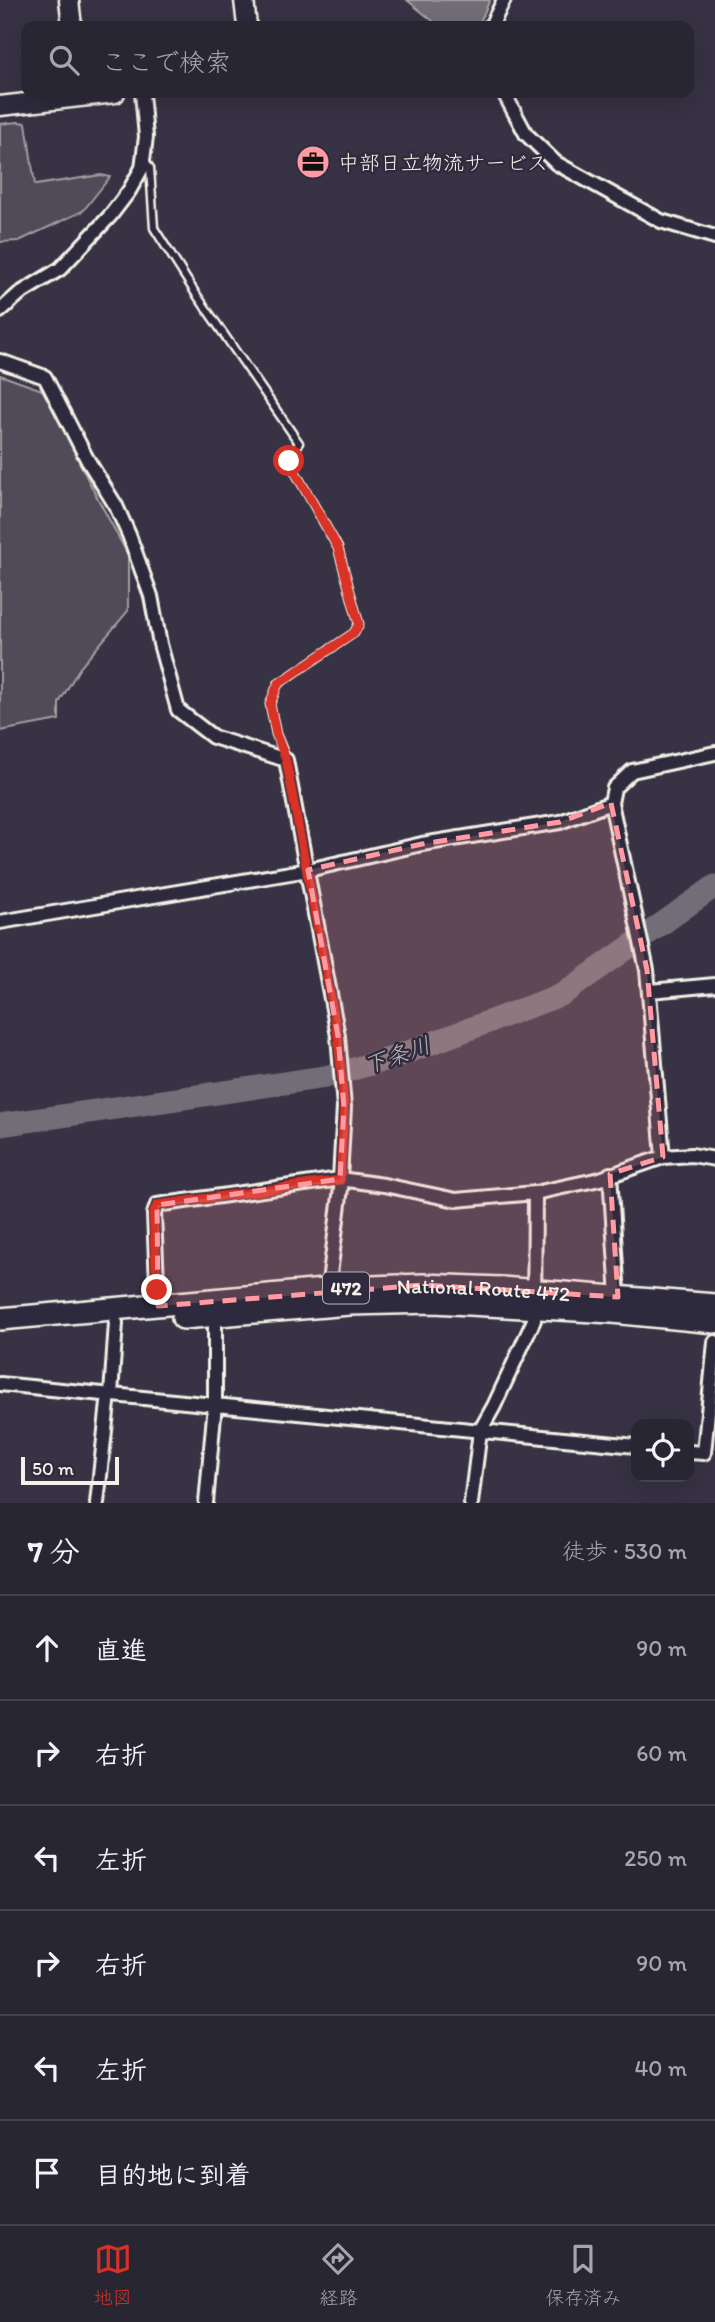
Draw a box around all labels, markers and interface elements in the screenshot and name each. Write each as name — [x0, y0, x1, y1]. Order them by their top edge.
search box — [21, 21, 694, 98]
icon: search — [45, 41, 83, 79]
text: ここで検索 — [101, 46, 231, 78]
office icon: 中部日立物流サービス — [294, 143, 332, 181]
place label: 中部日立物流サービス — [338, 150, 548, 175]
route start — [273, 445, 304, 476]
water label: 下条川 — [360, 1031, 434, 1079]
road number: 472 — [323, 1272, 369, 1304]
street label: National Route 472 — [396, 1272, 571, 1306]
route end — [141, 1274, 172, 1305]
map controls — [631, 1419, 694, 1482]
button: locate — [631, 1419, 694, 1482]
scale bar — [21, 1454, 119, 1486]
text: 50 m — [32, 1457, 74, 1480]
text: 7 分 — [28, 1533, 80, 1570]
text: 徒歩 · 530 m — [562, 1537, 687, 1565]
icon: ahead — [28, 1629, 66, 1667]
text: 直進 — [95, 1634, 147, 1666]
text: 90 m — [636, 1634, 687, 1662]
icon: right — [28, 1734, 66, 1772]
text: 右折 — [95, 1739, 147, 1771]
text: 60 m — [636, 1739, 687, 1767]
icon: left — [28, 1839, 66, 1877]
text: 左折 — [95, 1844, 147, 1876]
text: 250 m — [624, 1844, 687, 1872]
icon: right — [28, 1944, 66, 1982]
text: 右折 — [95, 1949, 147, 1981]
text: 90 m — [636, 1949, 687, 1977]
icon: left — [28, 2049, 66, 2087]
text: 左折 — [95, 2054, 147, 2086]
text: 40 m — [634, 2054, 687, 2082]
icon: arrive — [28, 2154, 66, 2192]
text: 目的地に到着 — [95, 2159, 251, 2191]
tab: 地図 — [94, 2240, 132, 2309]
tab: 経路 — [319, 2240, 357, 2309]
tab: 保存済み — [545, 2240, 621, 2309]

